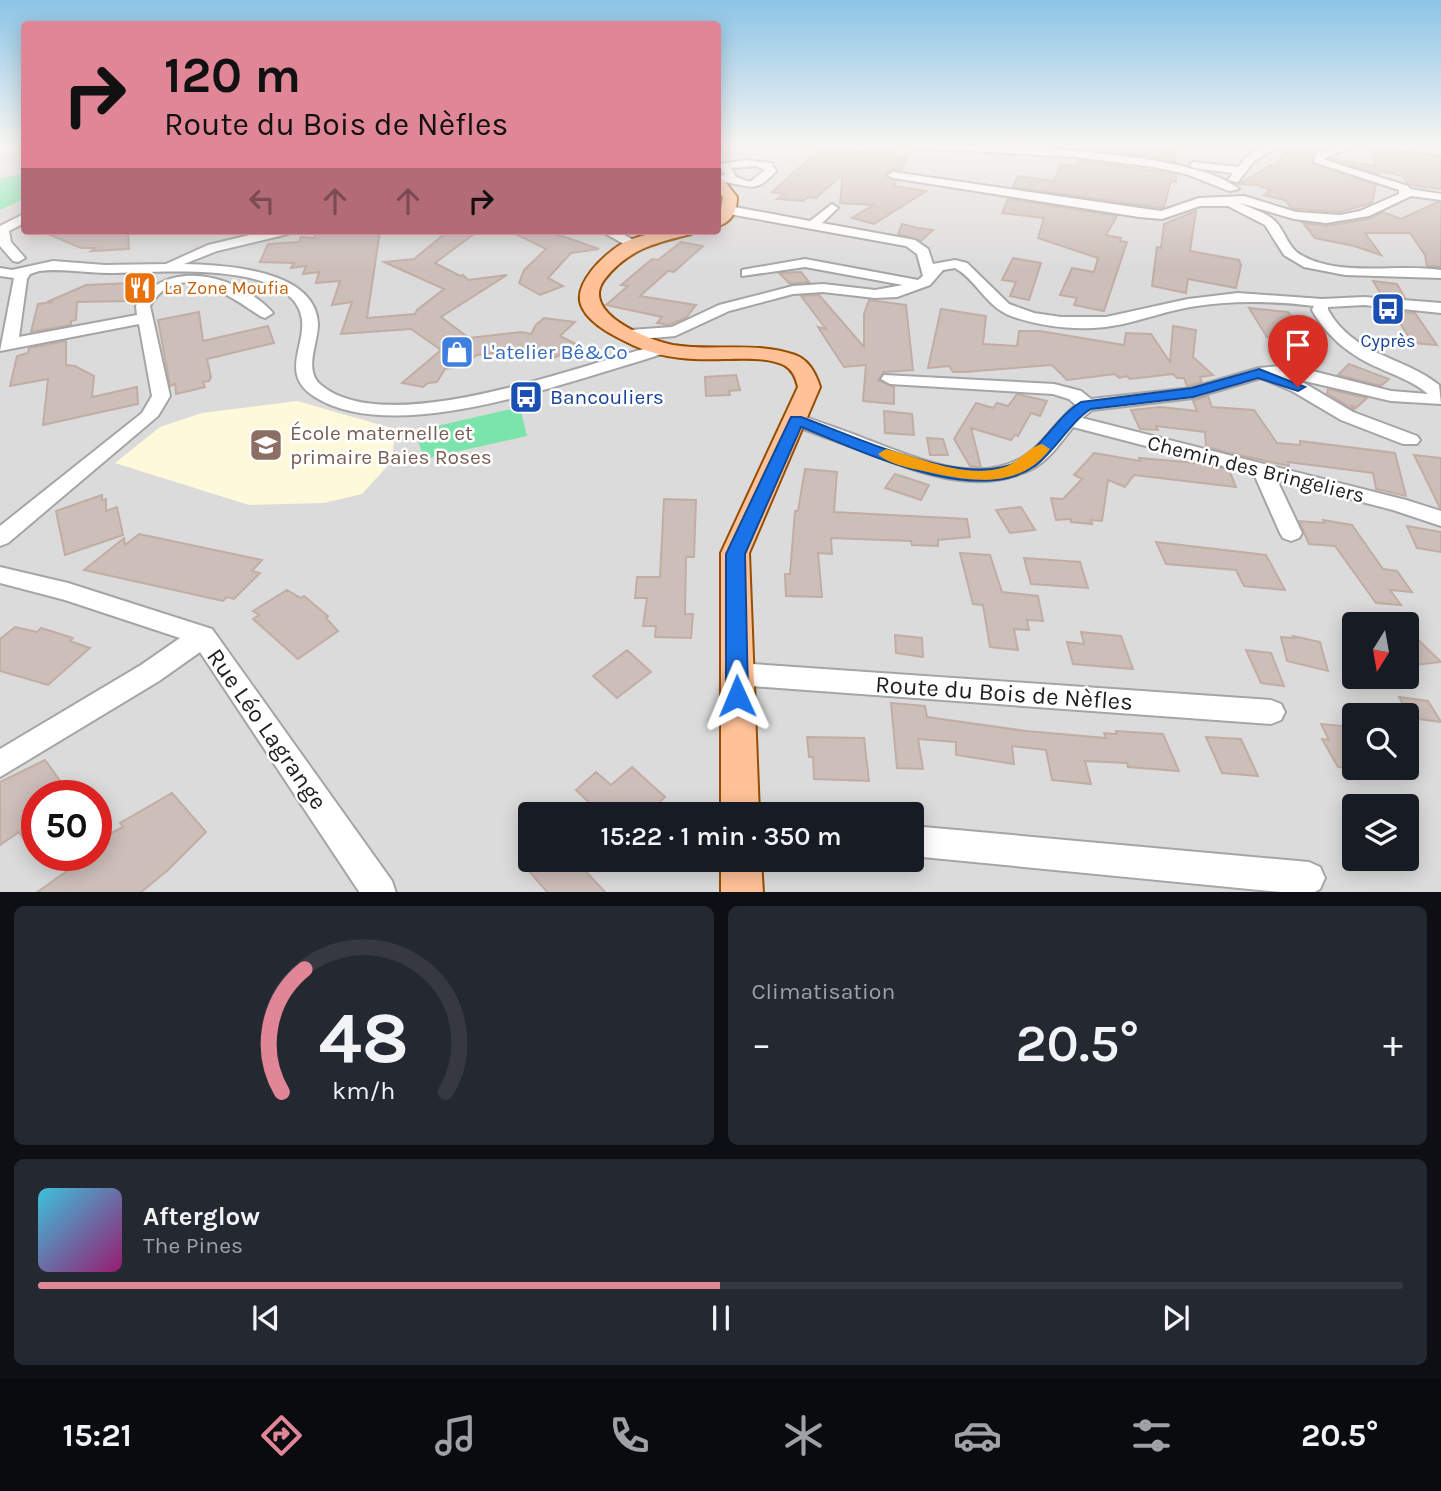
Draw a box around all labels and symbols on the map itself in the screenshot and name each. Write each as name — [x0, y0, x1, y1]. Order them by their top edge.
restaurant icon: La Zone Moufia — [121, 269, 159, 307]
place label: La Zone Moufia — [164, 277, 289, 299]
bus stop icon: Cyprès — [1369, 290, 1407, 328]
pin — [1268, 315, 1328, 387]
place label: Cyprès — [1360, 330, 1416, 352]
shop icon: L'atelier Bê&Co — [438, 333, 476, 371]
place label: L'atelier Bê&Co — [482, 340, 628, 364]
bus stop icon: Bancouliers — [507, 378, 545, 416]
place label: Bancouliers — [550, 385, 664, 409]
place label: École maternelle et primaire Baies Roses — [290, 421, 492, 469]
school or university icon: École maternelle et primaire Baies Roses — [247, 426, 285, 464]
street label: Chemin des Bringeliers — [1145, 430, 1367, 508]
north arrow — [1342, 612, 1419, 690]
street label: Rue Léo Lagrange — [201, 643, 333, 815]
position arrow — [700, 659, 774, 733]
street label: Route du Bois de Nèfles — [874, 670, 1134, 716]
speed limit sign: 50 — [21, 780, 112, 871]

